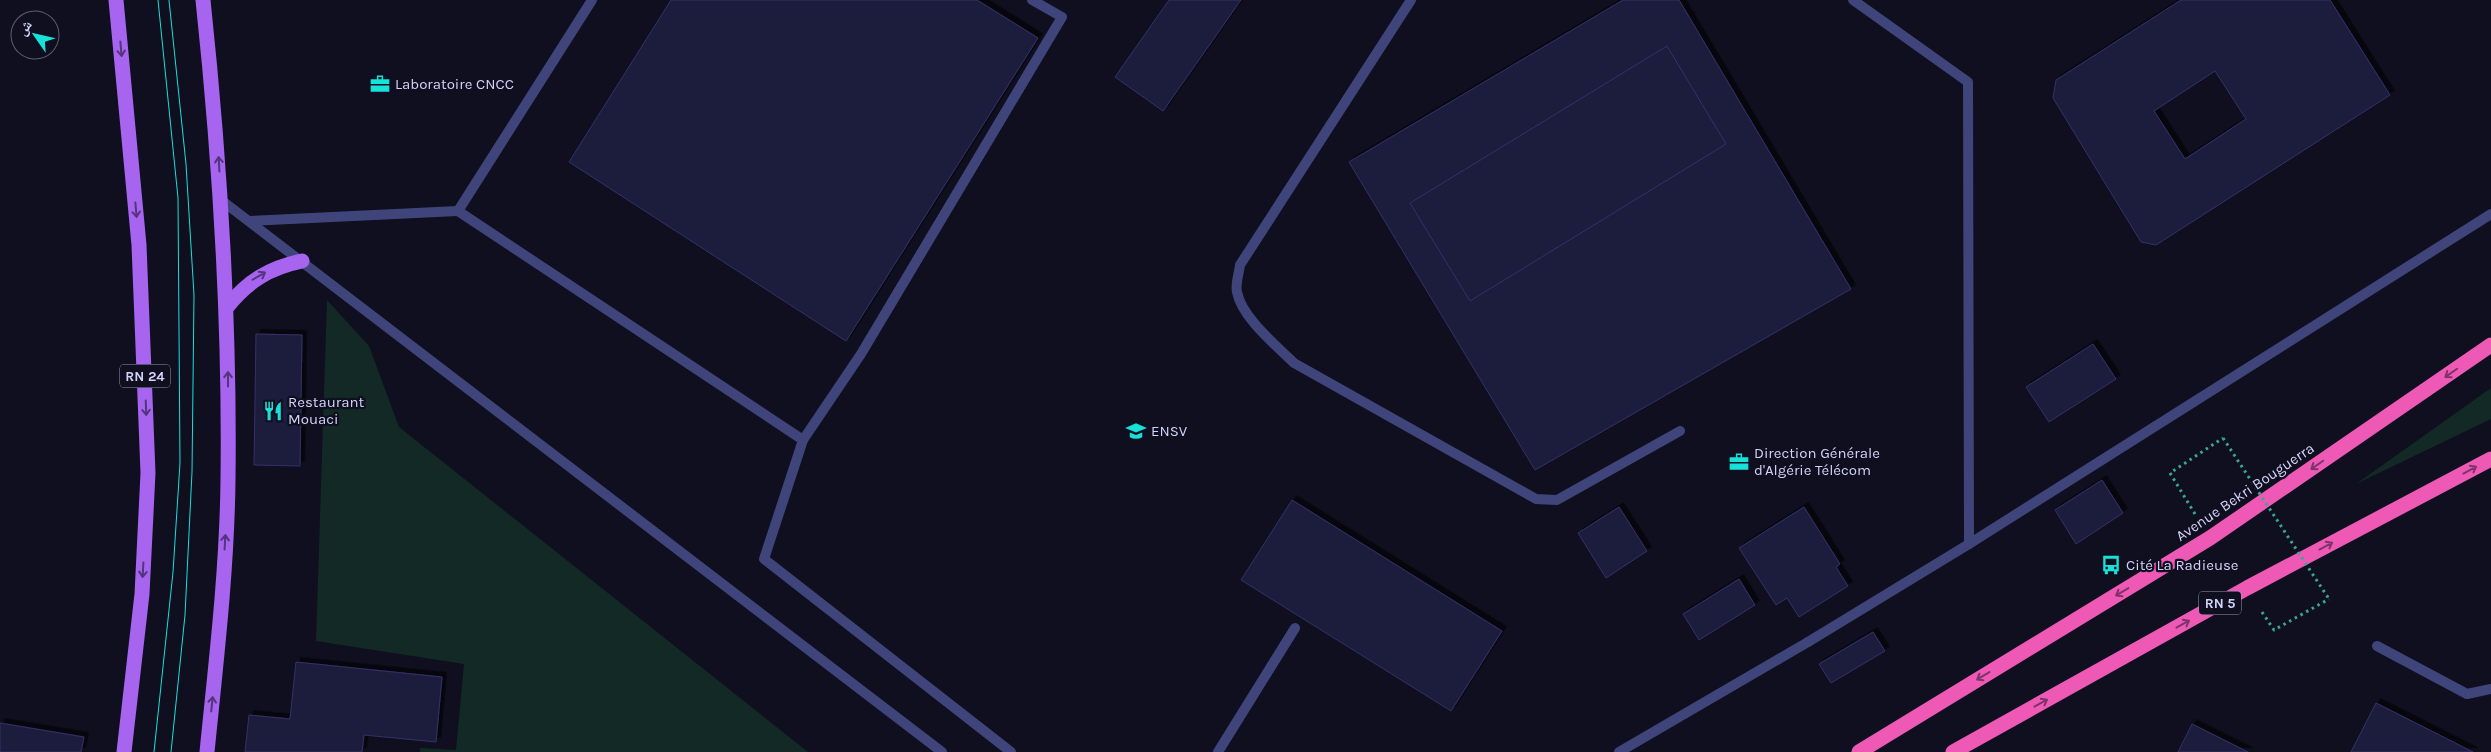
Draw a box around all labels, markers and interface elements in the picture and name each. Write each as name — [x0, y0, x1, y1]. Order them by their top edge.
north arrow — [10, 10, 60, 60]
text: ش — [13, 17, 36, 39]
one-way arrow — [116, 40, 125, 56]
office icon: Laboratoire CNCC — [369, 73, 391, 95]
place label: Laboratoire CNCC — [395, 75, 514, 93]
one-way arrow — [214, 157, 223, 173]
one-way arrow — [131, 202, 141, 218]
one-way arrow — [252, 271, 267, 281]
road number: RN 24 — [120, 364, 170, 388]
one-way arrow — [2444, 368, 2458, 378]
one-way arrow — [223, 371, 233, 388]
place label: Restaurant Mouaci — [288, 393, 364, 428]
one-way arrow — [141, 399, 151, 415]
restaurant icon: Restaurant Mouaci — [262, 400, 284, 422]
school or university icon: ENSV — [1125, 420, 1147, 442]
place label: ENSV — [1151, 422, 1188, 440]
street label: Avenue Bekri Bouguerra — [2172, 439, 2318, 545]
place label: Direction Générale d'Algérie Télécom — [1754, 444, 1880, 479]
office icon: Direction Générale d'Algérie Télécom — [1728, 451, 1750, 473]
one-way arrow — [2310, 460, 2324, 470]
one-way arrow — [2462, 465, 2477, 474]
one-way arrow — [221, 534, 230, 550]
one-way arrow — [2318, 541, 2333, 550]
bus stop icon: Cité La Radieuse — [2100, 554, 2122, 576]
place label: Cité La Radieuse — [2126, 556, 2239, 574]
one-way arrow — [139, 562, 148, 578]
one-way arrow — [2116, 587, 2130, 597]
road number: RN 5 — [2199, 592, 2241, 614]
one-way arrow — [2176, 618, 2190, 628]
one-way arrow — [1977, 671, 1991, 681]
one-way arrow — [207, 696, 217, 712]
one-way arrow — [2034, 697, 2048, 707]

